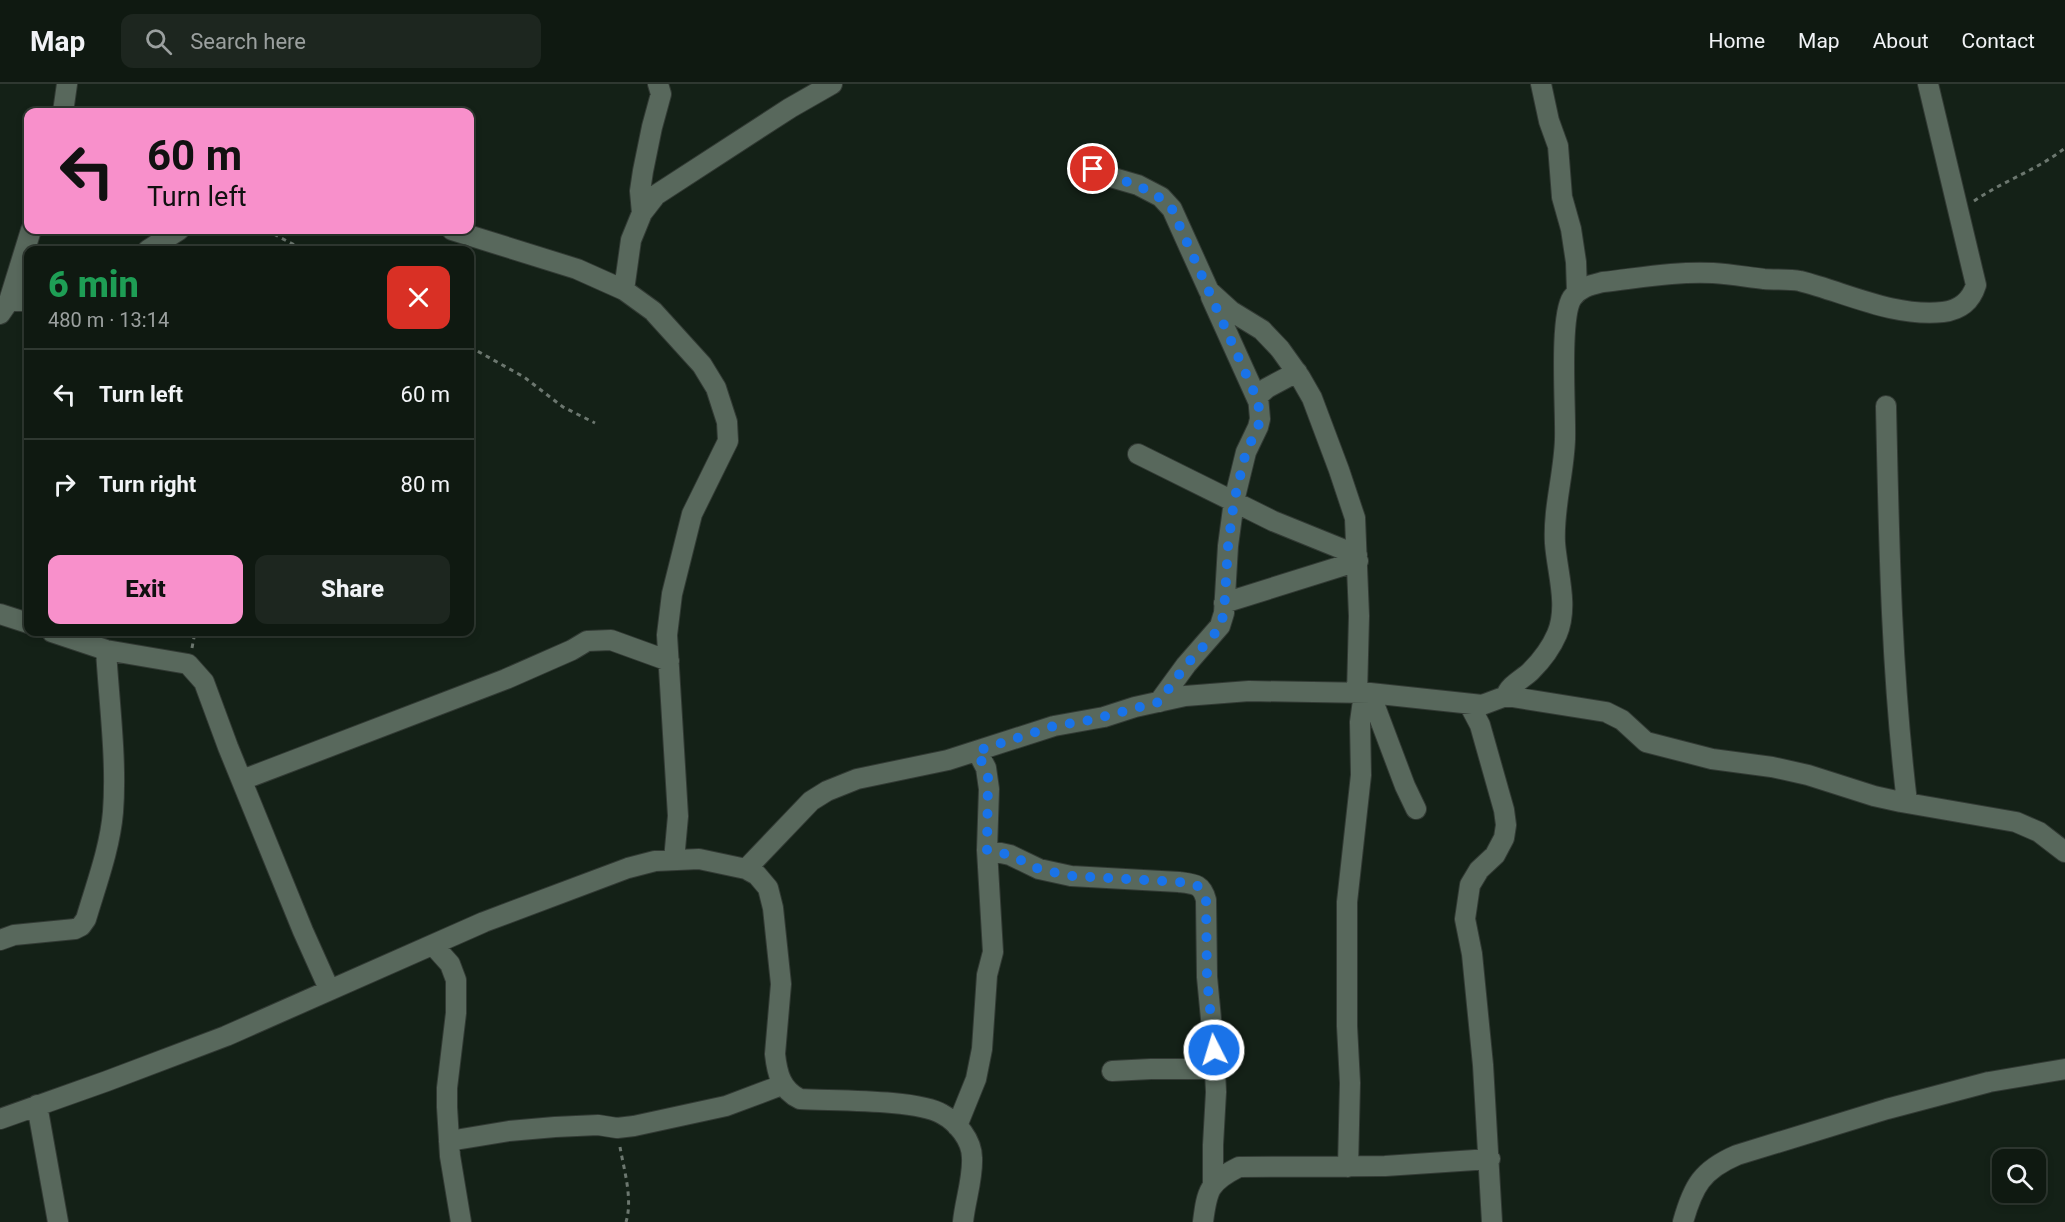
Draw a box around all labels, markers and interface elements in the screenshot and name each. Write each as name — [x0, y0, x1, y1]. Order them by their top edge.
search box — [121, 14, 541, 68]
text: Map — [30, 25, 85, 58]
icon: search — [142, 25, 175, 58]
text: Search here — [190, 29, 306, 54]
text: Home — [1709, 29, 1765, 53]
text: Map — [1798, 29, 1840, 53]
text: About — [1873, 29, 1929, 53]
text: Contact — [1962, 29, 2035, 53]
text: 60 m — [147, 131, 242, 180]
icon: left — [48, 132, 126, 210]
pin — [1067, 143, 1118, 194]
icon: arrive — [1076, 152, 1109, 185]
text: Turn left — [147, 181, 247, 213]
text: 6 min — [48, 264, 139, 306]
button: close — [387, 266, 450, 329]
text: 480 m · 13:14 — [48, 308, 169, 332]
icon: left — [48, 378, 81, 411]
text: Turn left — [99, 382, 183, 407]
text: 60 m — [401, 382, 450, 407]
icon: right — [48, 468, 81, 501]
text: Turn right — [99, 472, 196, 497]
text: 80 m — [401, 472, 450, 497]
button: Exit — [48, 555, 243, 624]
button: Share — [255, 555, 450, 624]
position arrow — [1182, 1018, 1246, 1082]
map controls — [1992, 1149, 2046, 1203]
button: search — [1992, 1149, 2046, 1203]

